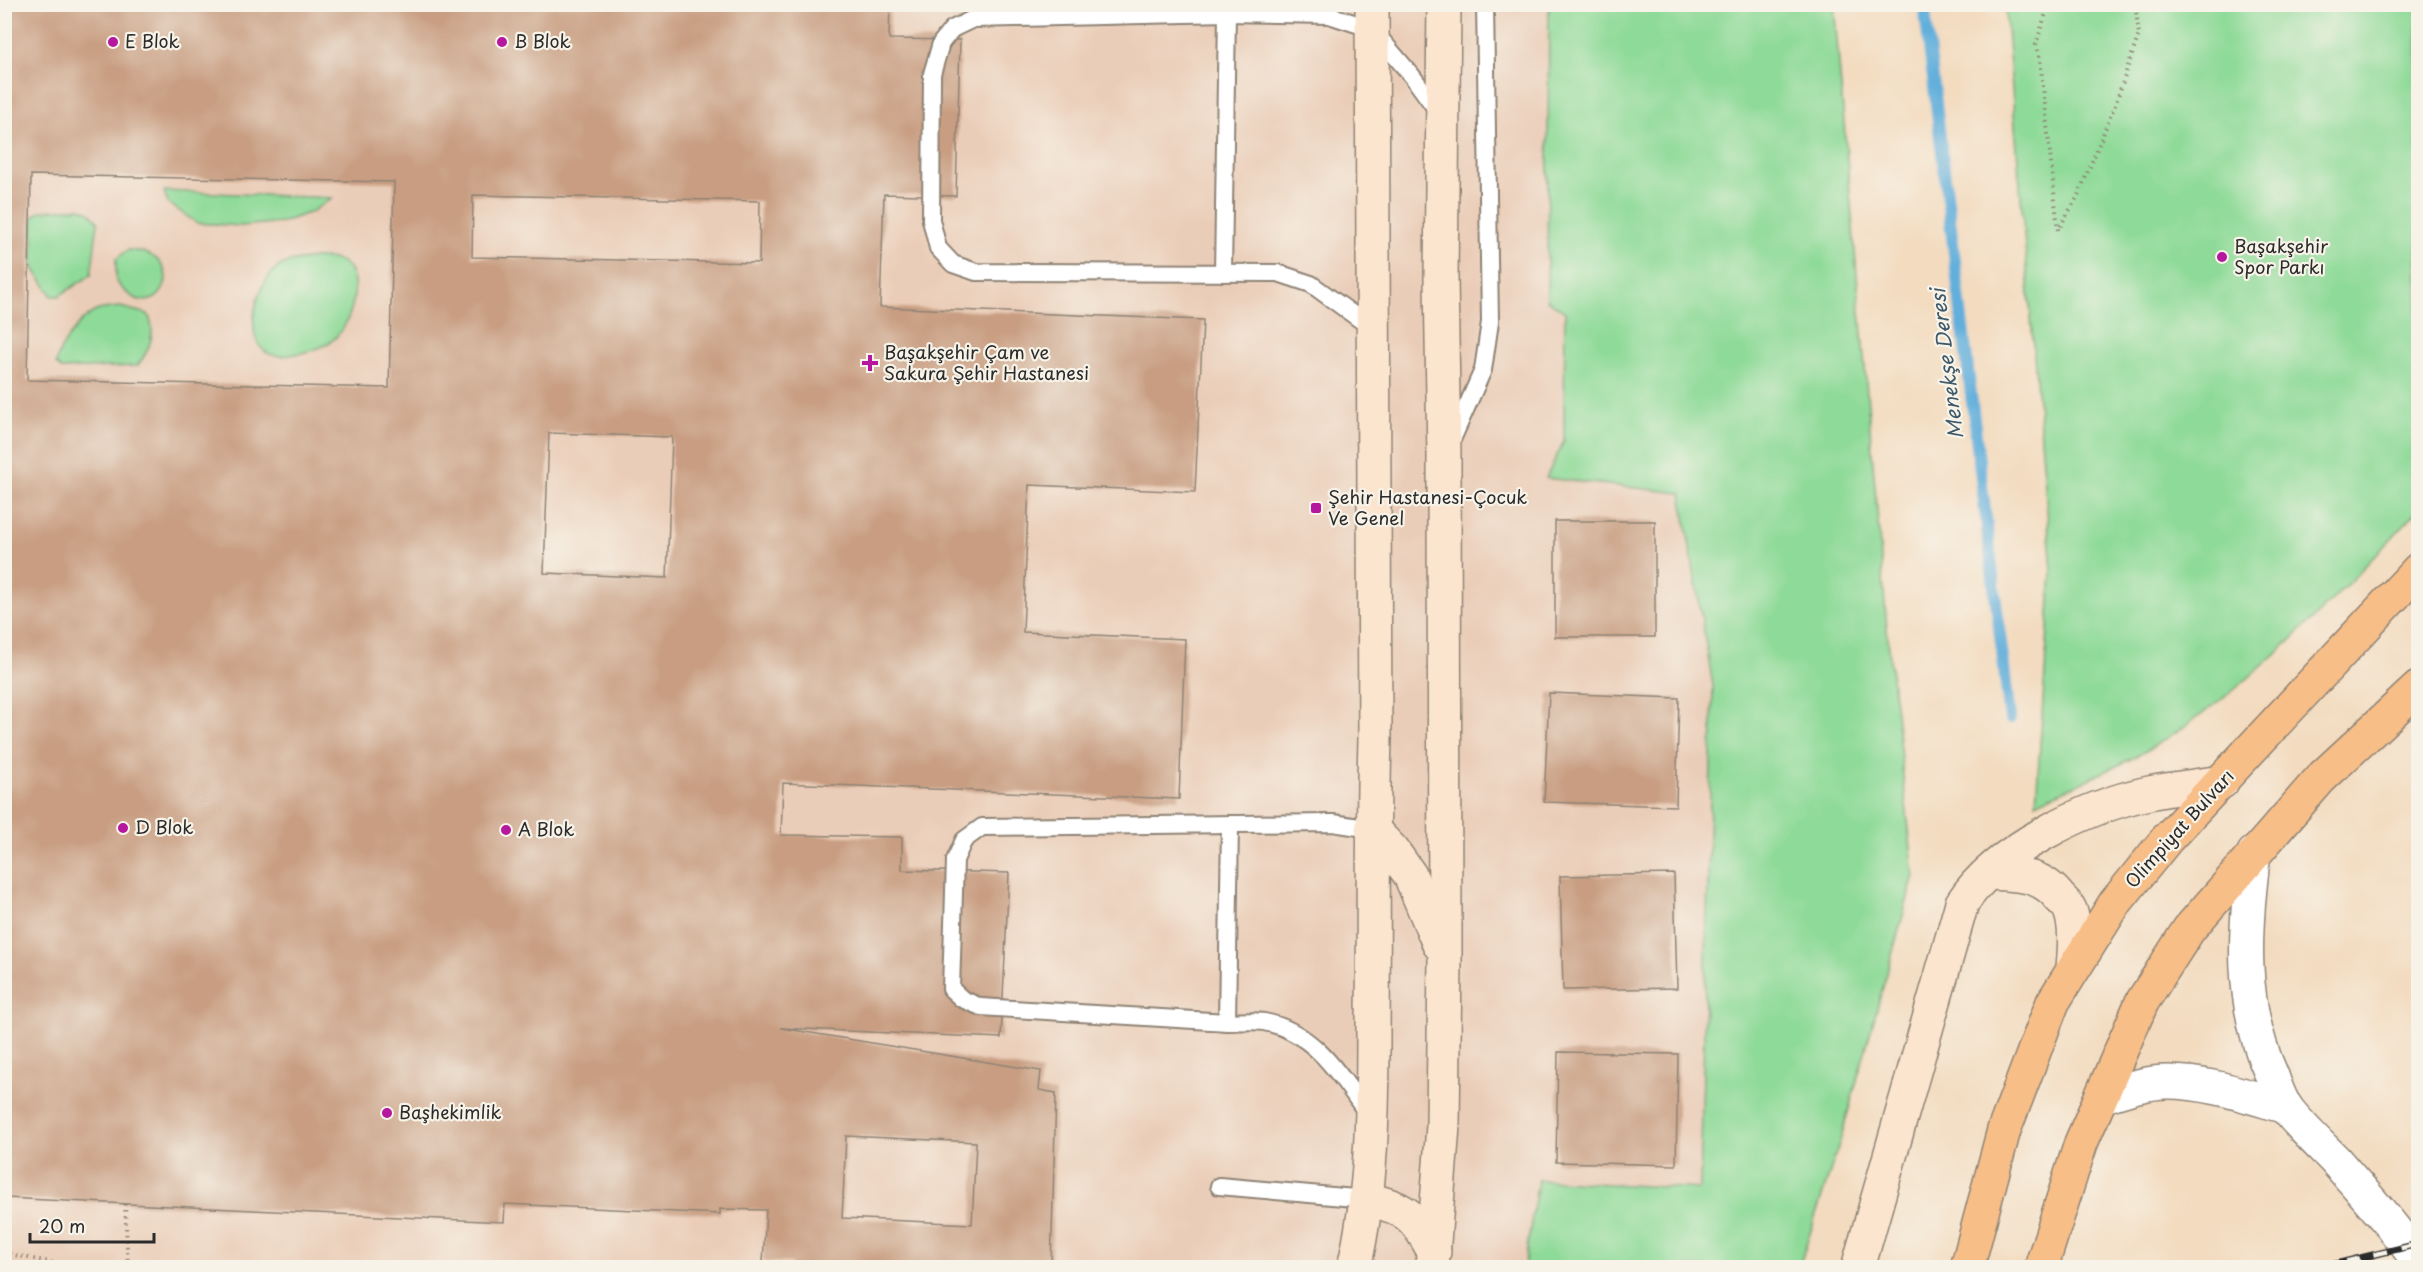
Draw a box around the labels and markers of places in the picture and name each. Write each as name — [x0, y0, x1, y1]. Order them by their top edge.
place label: E Blok — [125, 27, 180, 54]
place label: B Blok — [514, 27, 571, 54]
marker: E Blok — [106, 35, 120, 49]
marker: B Blok — [495, 35, 509, 49]
place label: Başakşehir Spor Parkı — [2234, 232, 2329, 280]
marker: Başakşehir Spor Parkı — [2215, 250, 2229, 264]
place label: Başakşehir Çam ve Sakura Şehir Hastanesi — [884, 338, 1089, 386]
marker: Başakşehir Çam ve Sakura Şehir Hastanesi — [861, 354, 879, 372]
place label: Şehir Hastanesi-Çocuk Ve Genel — [1328, 483, 1527, 531]
marker: Şehir Hastanesi-Çocuk Ve Genel — [1309, 501, 1323, 515]
place label: D Blok — [135, 813, 194, 840]
place label: A Blok — [518, 815, 575, 842]
marker: D Blok — [116, 821, 130, 835]
marker: A Blok — [499, 823, 513, 837]
place label: Başhekimlik — [399, 1098, 502, 1125]
marker: Başhekimlik — [380, 1106, 394, 1120]

